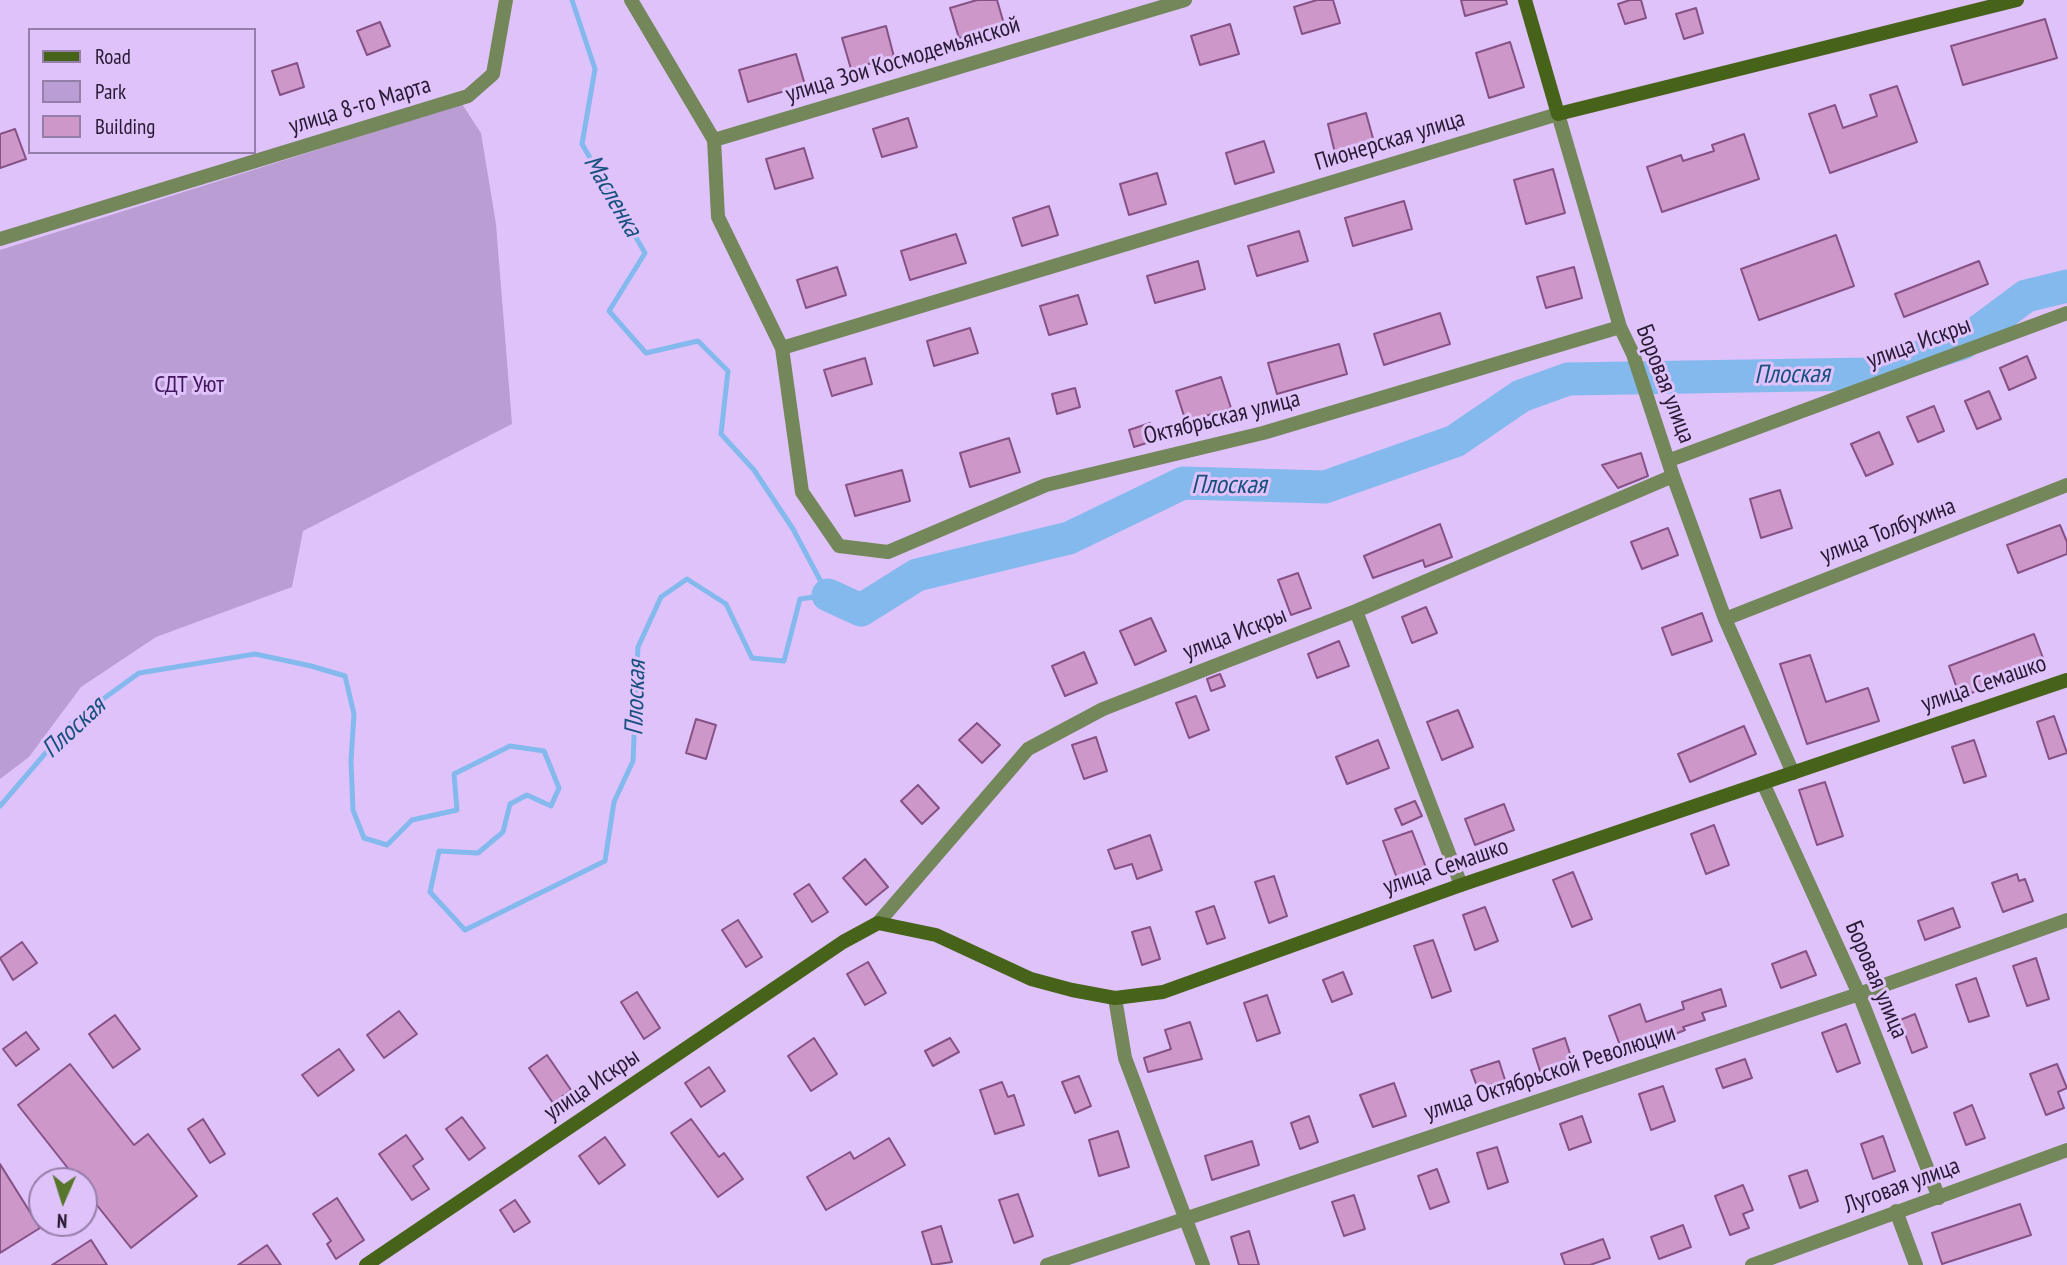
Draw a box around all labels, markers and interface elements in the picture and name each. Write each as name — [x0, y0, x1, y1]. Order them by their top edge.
street label: улица Зои Космодемьянской — [782, 11, 1024, 109]
legend — [28, 28, 256, 154]
text: Road — [95, 43, 131, 70]
street label: улица 8-го Марта — [286, 71, 434, 141]
text: Park — [95, 78, 126, 105]
street label: Пионерская улица — [1312, 105, 1468, 177]
text: Building — [95, 113, 155, 140]
water label: Масленка — [576, 150, 648, 242]
street label: улица Искры — [1863, 311, 1975, 375]
street label: Боровая улица — [1629, 321, 1701, 447]
water label: Плоская — [1754, 359, 1830, 391]
park label: СДТ Уют — [154, 371, 224, 399]
street label: Октябрьская улица — [1141, 385, 1303, 451]
water label: Плоская — [1191, 470, 1267, 502]
street label: улица Толбухина — [1816, 492, 1960, 570]
street label: улица Искры — [1179, 601, 1291, 667]
street label: улица Семашко — [1918, 649, 2050, 719]
water label: Плоская — [619, 660, 653, 736]
water label: Плоская — [36, 691, 112, 765]
street label: улица Семашко — [1380, 832, 1512, 902]
street label: Боровая улица — [1838, 917, 1914, 1043]
street label: улица Октябрьской Революции — [1421, 1019, 1679, 1127]
street label: улица Искры — [539, 1043, 645, 1127]
street label: Луговая улица — [1840, 1152, 1964, 1220]
north arrow — [28, 1167, 98, 1237]
text: N — [56, 1209, 68, 1233]

